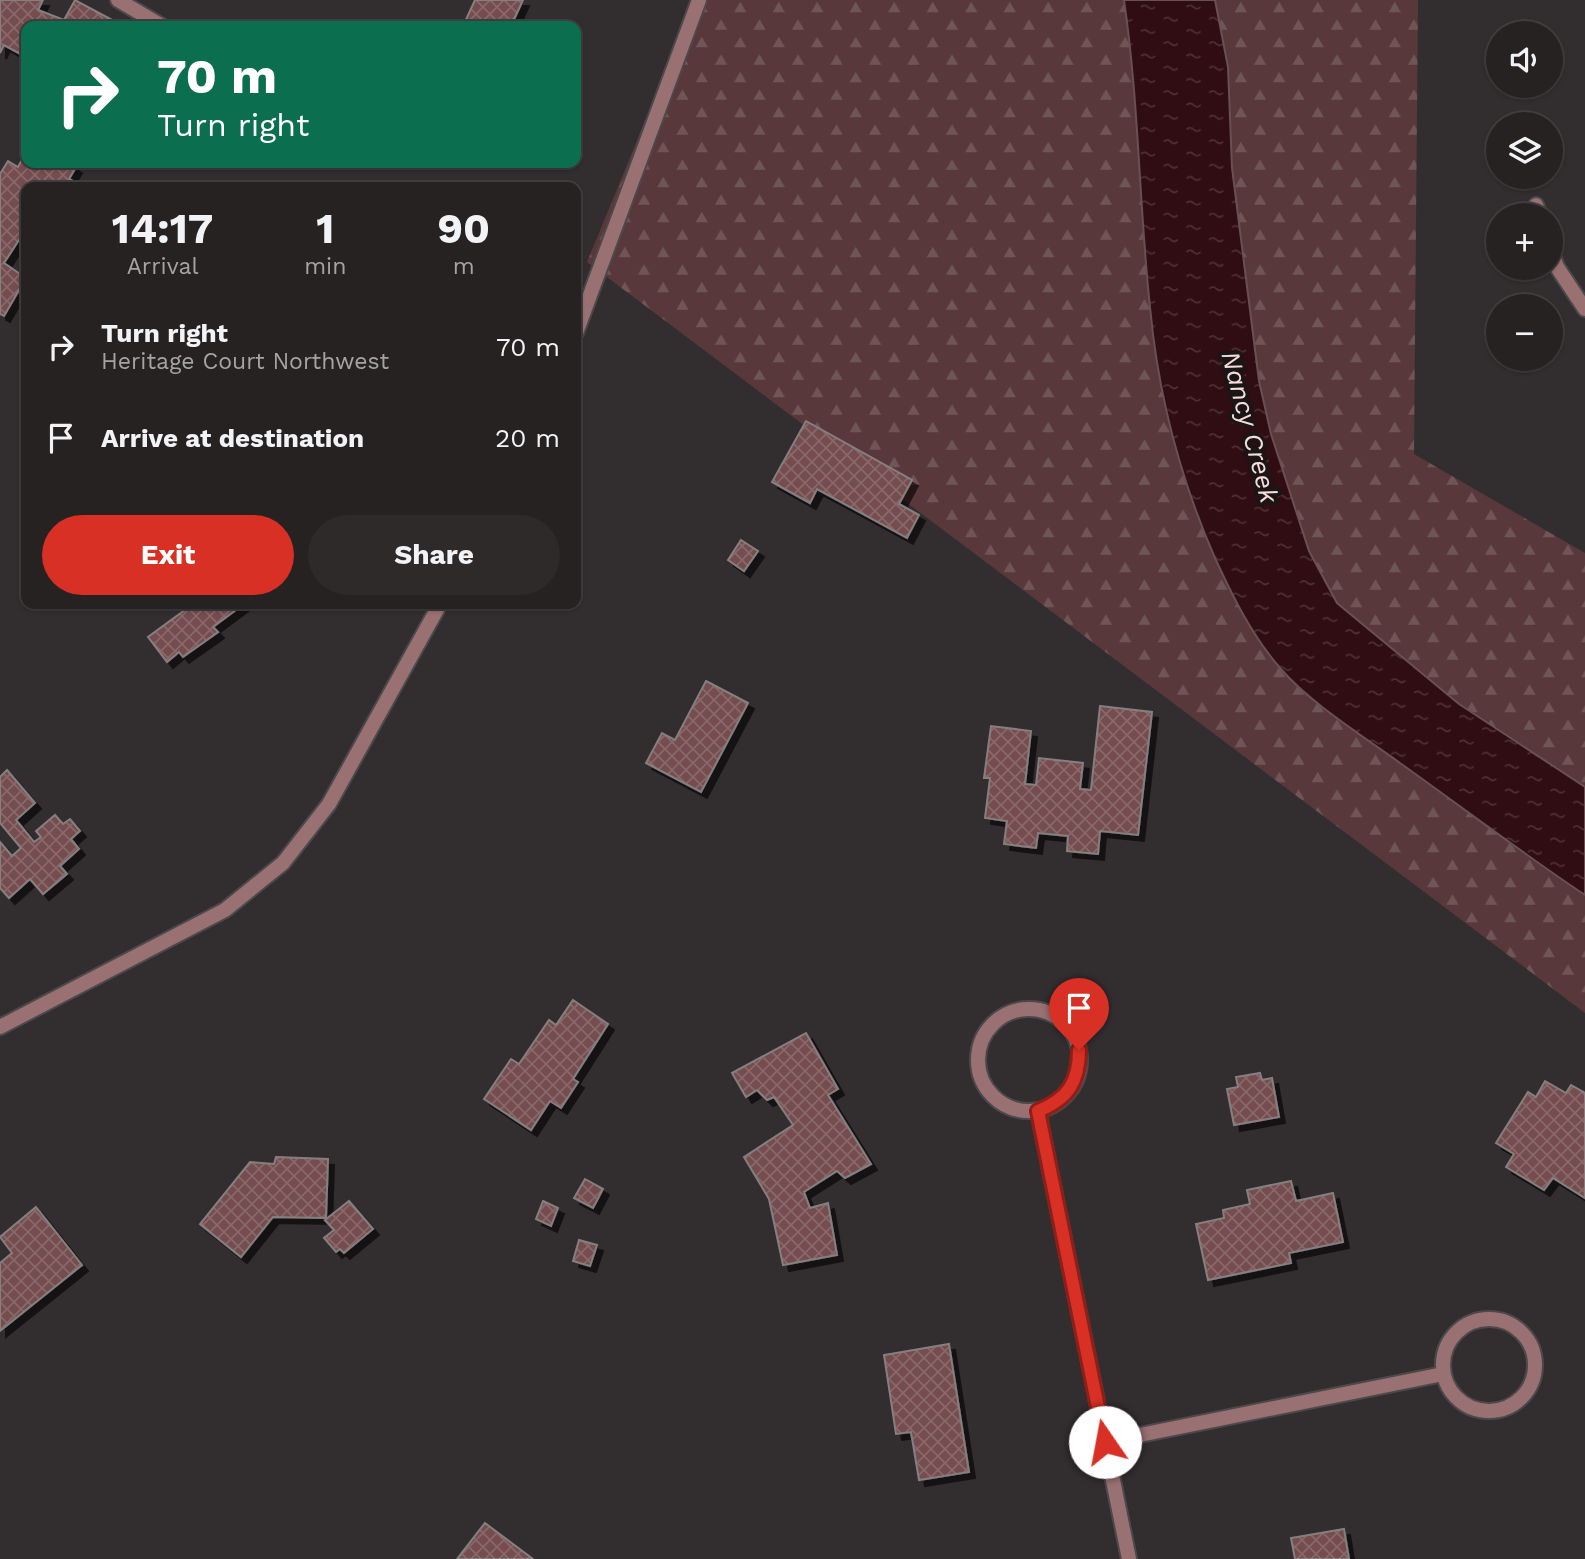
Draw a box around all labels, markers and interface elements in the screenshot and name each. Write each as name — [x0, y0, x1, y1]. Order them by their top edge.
map controls — [1486, 21, 1563, 371]
button: sound — [1486, 21, 1563, 98]
text: 70 m — [157, 47, 277, 105]
icon: right — [42, 49, 133, 140]
text: Turn right — [157, 106, 309, 144]
button: layers — [1486, 112, 1563, 189]
button: + — [1486, 203, 1563, 280]
text: 14:17 — [112, 204, 213, 253]
text: 1 — [316, 204, 334, 253]
text: 90 — [437, 204, 490, 253]
text: Arrival — [127, 253, 198, 280]
text: min — [304, 253, 346, 280]
text: m — [453, 253, 475, 280]
button: − — [1486, 294, 1563, 371]
text: Turn right — [101, 318, 228, 348]
icon: right — [42, 328, 80, 366]
text: 70 m — [496, 332, 560, 362]
text: Heritage Court Northwest — [101, 348, 389, 375]
water label: Nancy Creek — [1215, 348, 1285, 507]
icon: arrive — [42, 419, 80, 457]
text: Arrive at destination — [101, 423, 364, 453]
text: 20 m — [495, 423, 560, 453]
button: Exit — [42, 515, 294, 595]
button: Share — [308, 515, 560, 595]
pin — [1049, 978, 1109, 1050]
icon: arrive — [1060, 989, 1098, 1027]
position arrow — [1068, 1405, 1142, 1479]

